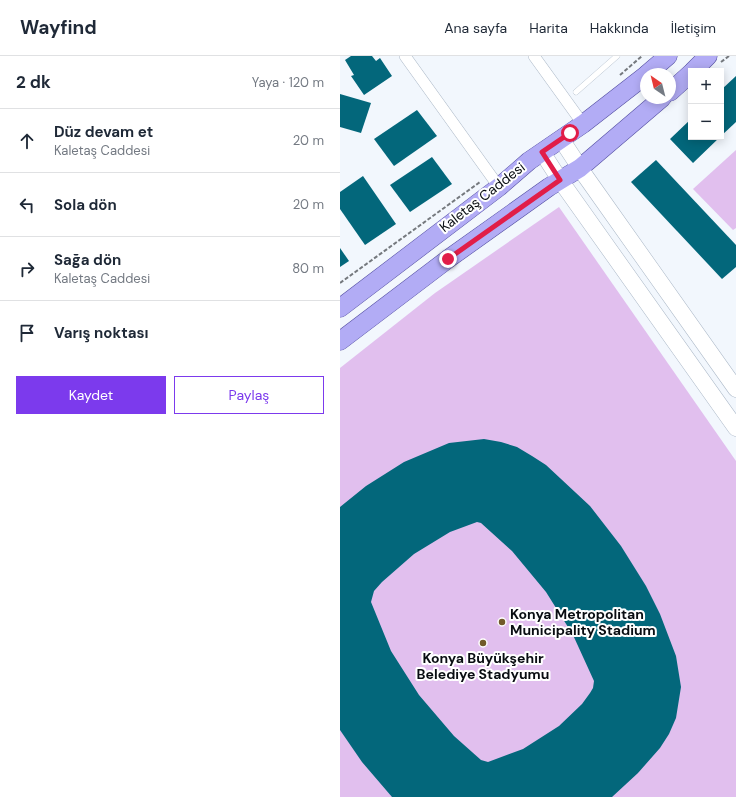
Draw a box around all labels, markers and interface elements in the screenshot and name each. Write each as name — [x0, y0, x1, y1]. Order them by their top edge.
text: Wayfind — [20, 15, 97, 40]
text: Ana sayfa — [444, 19, 507, 37]
text: Harita — [529, 19, 568, 37]
text: Hakkında — [590, 19, 649, 37]
text: İletişim — [671, 19, 716, 37]
north arrow — [640, 68, 676, 104]
map controls — [688, 68, 724, 140]
button: + — [688, 68, 724, 104]
text: 2 dk — [16, 71, 51, 93]
text: Yaya · 120 m — [252, 74, 324, 91]
button: − — [688, 104, 724, 140]
text: Düz devam et — [54, 122, 153, 142]
route start — [561, 124, 579, 142]
icon: ahead — [16, 130, 38, 152]
text: 20 m — [293, 132, 324, 149]
text: Kaletaş Caddesi — [54, 142, 150, 159]
street label: Kaletaş Caddesi — [436, 158, 528, 236]
icon: left — [16, 194, 38, 216]
text: Sola dön — [54, 195, 117, 215]
text: 20 m — [293, 196, 324, 213]
text: Sağa dön — [54, 250, 121, 270]
route end — [439, 250, 457, 268]
icon: right — [16, 258, 38, 280]
text: 80 m — [292, 260, 324, 277]
text: Kaletaş Caddesi — [54, 270, 150, 287]
icon: arrive — [16, 322, 38, 344]
text: Varış noktası — [54, 323, 148, 343]
button: Kaydet — [16, 376, 166, 414]
button: Paylaş — [174, 376, 324, 414]
place label: Konya Metropolitan Municipality Stadium — [510, 605, 656, 639]
marker: Konya Metropolitan Municipality Stadium — [497, 617, 507, 627]
marker: Konya Büyükşehir Belediye Stadyumu — [478, 638, 488, 648]
place label: Konya Büyükşehir Belediye Stadyumu — [417, 649, 549, 683]

